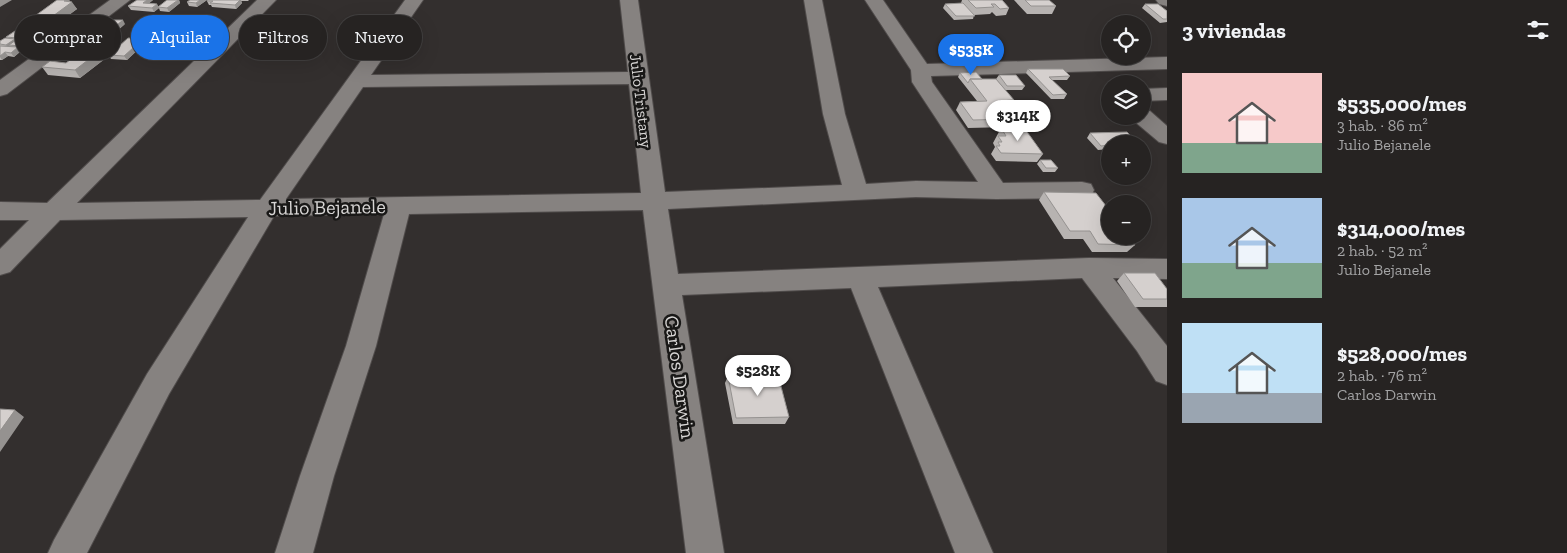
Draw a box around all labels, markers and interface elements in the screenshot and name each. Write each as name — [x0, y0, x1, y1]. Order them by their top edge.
chip: Comprar — [15, 15, 121, 60]
chip: Alquilar — [131, 15, 229, 60]
chip: Filtros — [239, 15, 327, 60]
chip: Nuevo — [337, 15, 422, 60]
map controls — [1101, 15, 1151, 245]
button: locate — [1101, 15, 1151, 65]
icon: filters — [1524, 16, 1552, 44]
text: 3 viviendas — [1182, 18, 1286, 43]
pin: $535K — [936, 34, 1006, 76]
text: $535K — [949, 40, 993, 59]
street label: Julio Tristany — [626, 53, 656, 150]
button: layers — [1101, 75, 1151, 125]
text: $535,000/mes — [1337, 91, 1467, 116]
icon: home — [1222, 93, 1282, 153]
pin: $314K — [983, 100, 1053, 142]
text: $314K — [997, 106, 1039, 125]
text: 3 hab. · 86 m² — [1337, 116, 1428, 135]
button: + — [1101, 135, 1151, 185]
text: Julio Bejanele — [1337, 135, 1431, 154]
street label: Julio Bejanele — [268, 194, 386, 220]
button: − — [1101, 195, 1151, 245]
text: $314,000/mes — [1337, 216, 1465, 241]
icon: home — [1222, 218, 1282, 278]
text: 2 hab. · 52 m² — [1337, 241, 1428, 260]
text: Julio Bejanele — [1337, 260, 1431, 279]
street label: Carlos Darwin — [659, 314, 701, 441]
text: $528,000/mes — [1337, 341, 1467, 366]
icon: home — [1222, 343, 1282, 403]
pin: $528K — [723, 354, 793, 397]
text: $528K — [736, 361, 780, 380]
text: 2 hab. · 76 m² — [1337, 366, 1427, 385]
text: Carlos Darwin — [1337, 385, 1436, 404]

